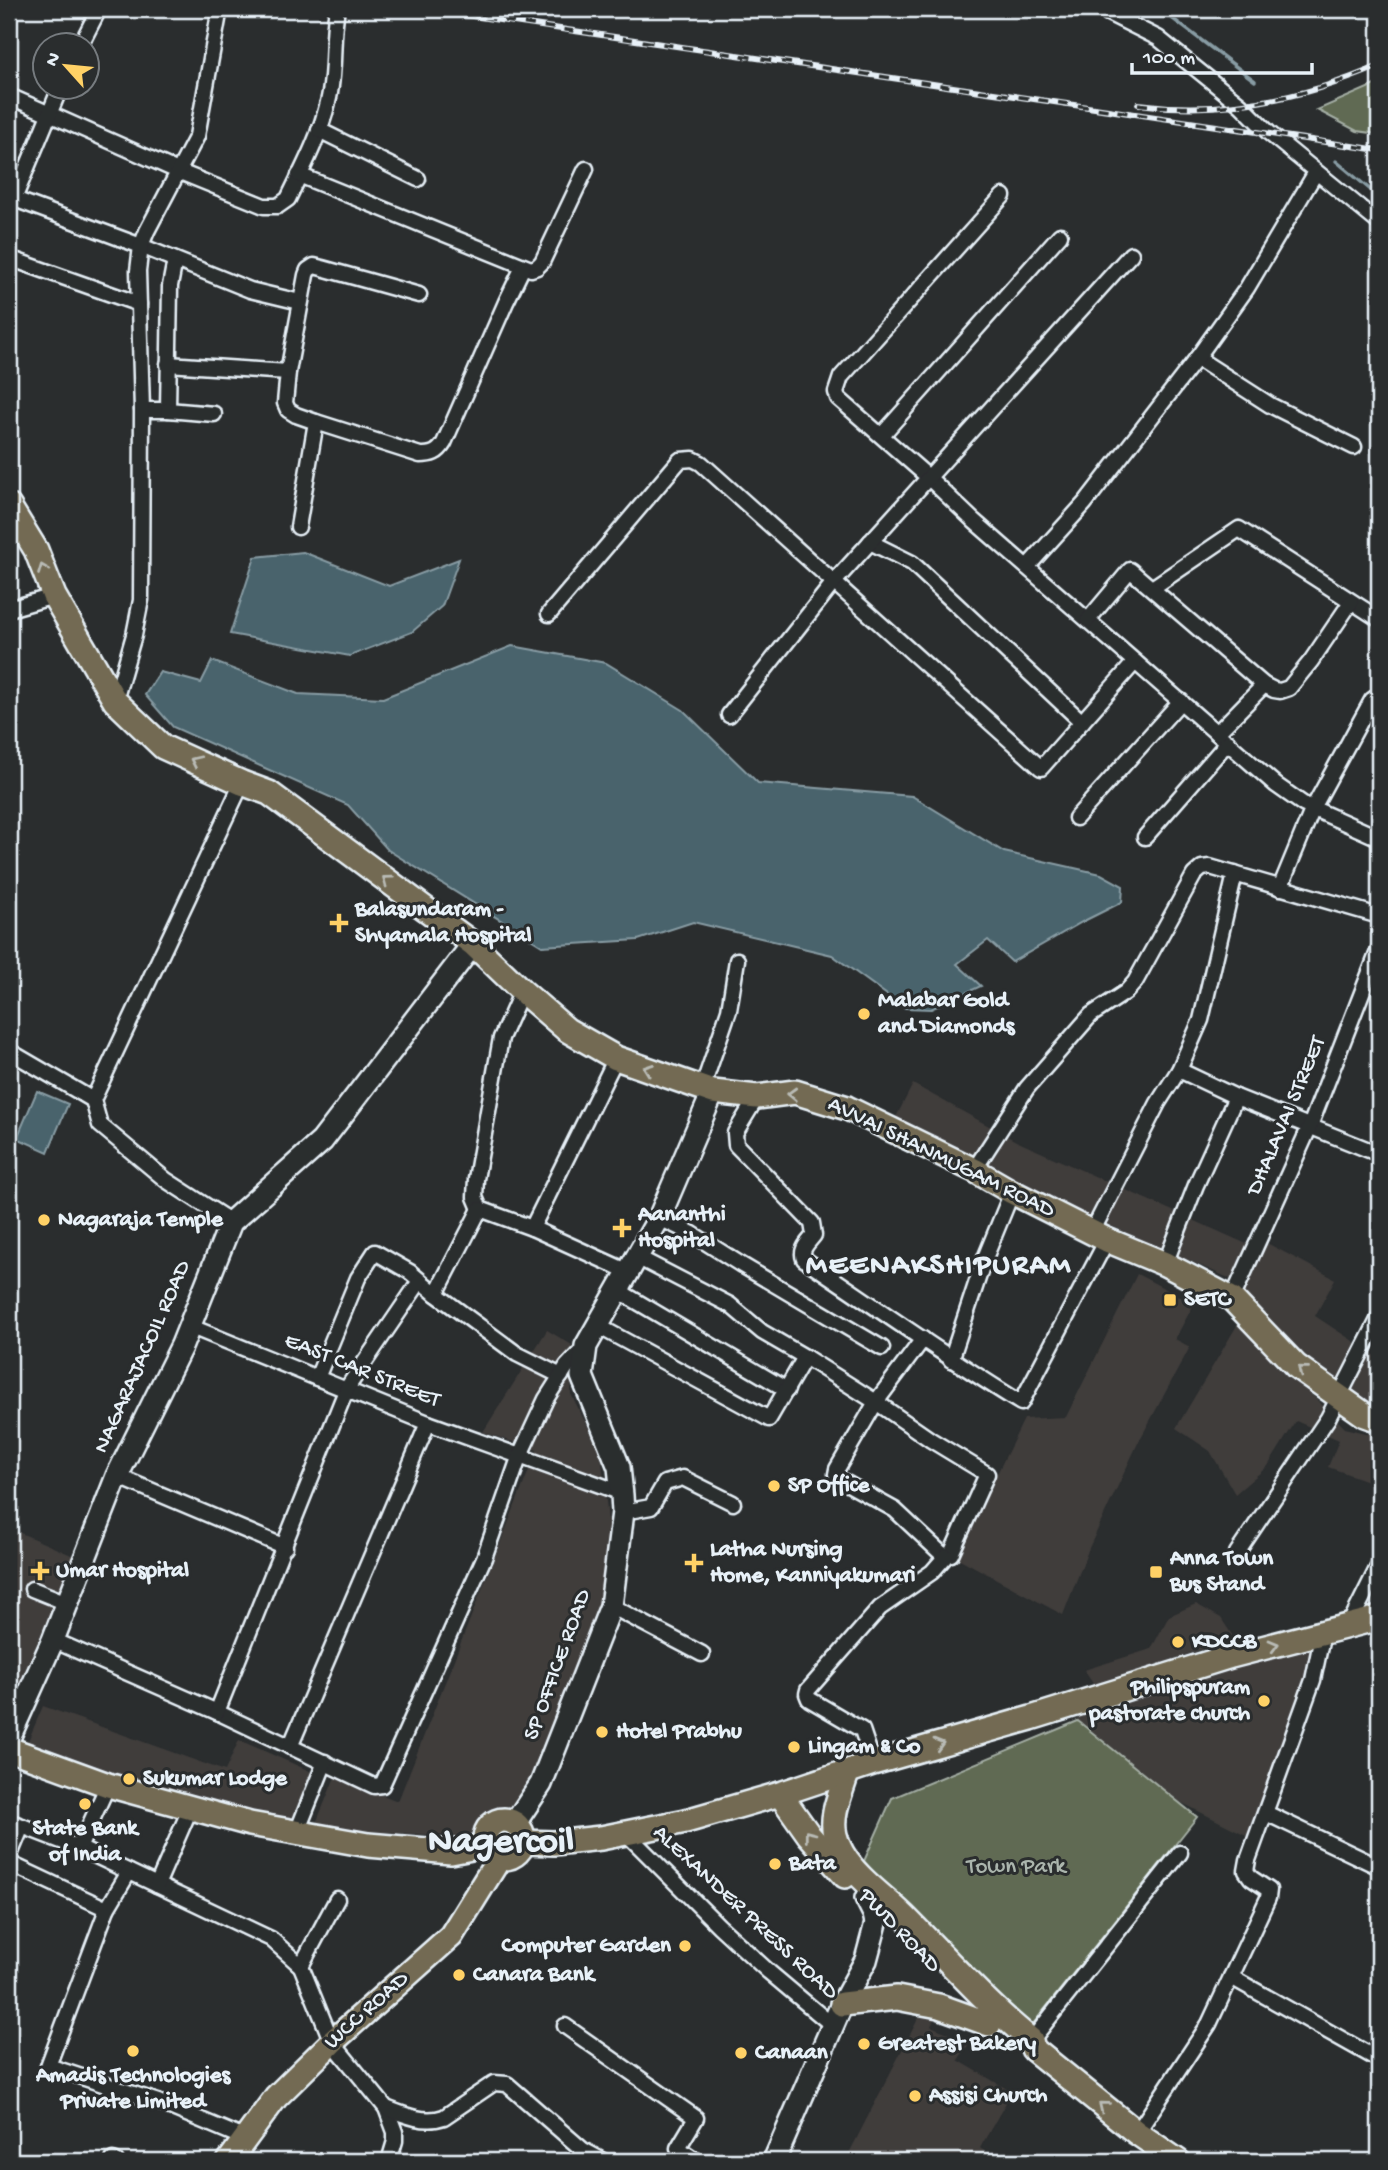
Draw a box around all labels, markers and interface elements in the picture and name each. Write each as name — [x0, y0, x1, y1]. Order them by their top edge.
north arrow — [32, 32, 102, 102]
scale bar — [1132, 32, 1313, 76]
text: 100 m — [1142, 47, 1195, 72]
text: N — [41, 49, 67, 71]
one-way arrow — [38, 563, 52, 575]
one-way arrow — [189, 755, 202, 769]
one-way arrow — [382, 876, 395, 889]
place label: Balasundaram - Shyamala Hospital — [354, 897, 532, 950]
marker: Balasundaram - Shyamala Hospital — [329, 913, 349, 933]
place label: Malabar Gold and Diamonds — [877, 988, 1016, 1041]
marker: Malabar Gold and Diamonds — [856, 1006, 872, 1022]
street label: DHALAVAI STREET — [1241, 1031, 1333, 1201]
one-way arrow — [643, 1064, 655, 1078]
one-way arrow — [786, 1087, 797, 1102]
street label: AVVAI SHANMUGAM ROAD — [823, 1091, 1060, 1225]
place label: Aananthi Hospital — [637, 1202, 726, 1255]
place label: Nagaraja Temple — [58, 1207, 224, 1234]
marker: Nagaraja Temple — [36, 1212, 52, 1228]
marker: Aananthi Hospital — [612, 1218, 632, 1238]
district label: MEENAKSHIPURAM — [806, 1250, 1072, 1285]
street label: NAGARAJACOIL ROAD — [88, 1255, 198, 1458]
place label: SETC — [1184, 1287, 1233, 1314]
marker: SETC — [1162, 1292, 1178, 1308]
street label: EAST CAR STREET — [280, 1327, 445, 1415]
one-way arrow — [1297, 1366, 1310, 1378]
place label: SP Office — [788, 1473, 871, 1500]
marker: SP Office — [766, 1478, 782, 1494]
place label: Latha Nursing Home, Kanniyakumari — [710, 1537, 916, 1590]
place label: Anna Town Bus Stand — [1169, 1546, 1274, 1599]
marker: Latha Nursing Home, Kanniyakumari — [684, 1553, 704, 1573]
place label: Umar Hospital — [56, 1558, 189, 1585]
marker: Umar Hospital — [30, 1561, 50, 1581]
marker: Anna Town Bus Stand — [1148, 1564, 1164, 1580]
street label: SP OFFICE ROAD — [518, 1585, 598, 1744]
place label: KDCCB — [1191, 1629, 1258, 1656]
marker: KDCCB — [1170, 1634, 1186, 1650]
one-way arrow — [1268, 1638, 1280, 1653]
place label: Philipspuram pastorate church — [1088, 1675, 1251, 1728]
marker: Philipspuram pastorate church — [1256, 1693, 1272, 1709]
place label: Hotel Prabhu — [616, 1719, 742, 1746]
marker: Hotel Prabhu — [594, 1724, 610, 1740]
place label: Lingam & Co — [808, 1734, 920, 1761]
one-way arrow — [933, 1738, 945, 1753]
marker: Lingam & Co — [786, 1739, 802, 1755]
place label: Sukumar Lodge — [143, 1766, 288, 1793]
marker: Sukumar Lodge — [121, 1771, 137, 1787]
marker: State Bank of India — [77, 1796, 93, 1812]
place label: State Bank of India — [32, 1816, 140, 1869]
street label: ALEXANDER PRESS ROAD — [646, 1820, 844, 2007]
district label: Nagercoil — [428, 1821, 574, 1865]
one-way arrow — [805, 1830, 818, 1842]
place label: Bata — [788, 1851, 837, 1878]
park label: Town Park — [965, 1854, 1068, 1881]
marker: Bata — [767, 1856, 783, 1872]
street label: PWD ROAD — [851, 1882, 947, 1980]
place label: Computer Garden — [502, 1933, 672, 1960]
marker: Computer Garden — [677, 1938, 693, 1954]
place label: Canara Bank — [473, 1962, 597, 1989]
street label: WCC ROAD — [319, 1965, 416, 2056]
marker: Canara Bank — [451, 1967, 467, 1983]
place label: Greatest Bakery — [878, 2031, 1037, 2058]
marker: Greatest Bakery — [856, 2036, 872, 2052]
place label: Canaan — [755, 2040, 829, 2067]
marker: Amadis Technologies Private Limited — [125, 2043, 141, 2059]
marker: Canaan — [733, 2045, 749, 2061]
place label: Amadis Technologies Private Limited — [35, 2063, 232, 2116]
place label: Assisi Church — [928, 2083, 1048, 2110]
marker: Assisi Church — [907, 2088, 923, 2104]
one-way arrow — [1099, 2102, 1111, 2115]

